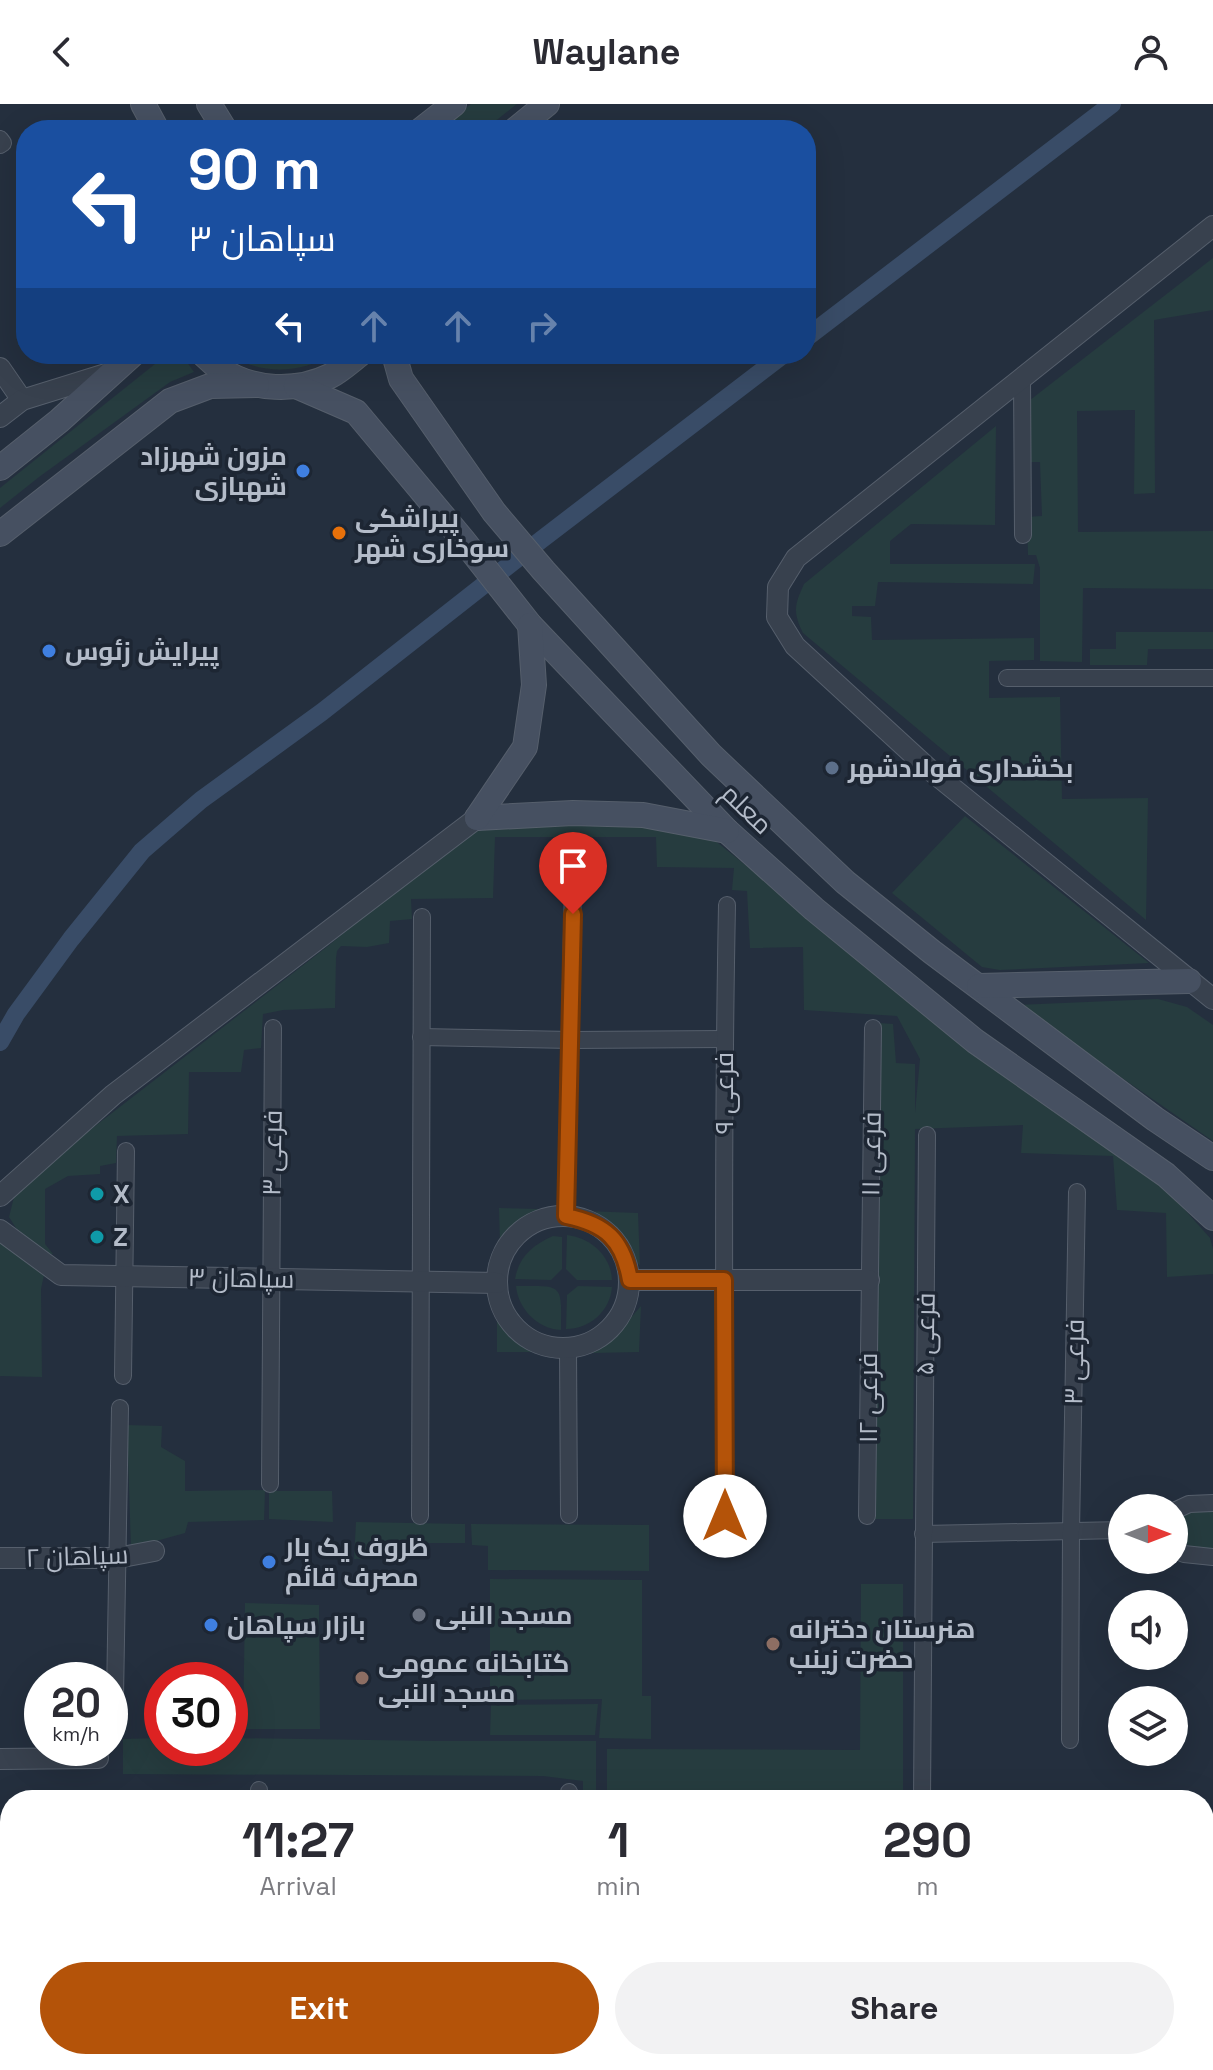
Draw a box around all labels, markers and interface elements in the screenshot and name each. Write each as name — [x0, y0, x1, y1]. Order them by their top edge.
text: Waylane — [533, 29, 680, 75]
icon: back — [40, 30, 84, 74]
icon: person — [1129, 30, 1173, 74]
text: 90 m — [188, 134, 321, 205]
icon: left — [56, 152, 160, 256]
text: سپاهان ۳ — [188, 216, 336, 262]
icon: left — [268, 304, 312, 348]
icon: ahead — [352, 304, 396, 348]
icon: ahead — [436, 304, 480, 348]
icon: right — [520, 304, 564, 348]
place label: مزون شهرزاد شهبازی — [140, 439, 287, 503]
marker: مزون شهرزاد شهبازی — [294, 462, 312, 480]
place label: پیراشکی سوخاری شهر — [354, 501, 509, 565]
marker: پیراشکی سوخاری شهر — [330, 524, 348, 542]
place label: پیرایش زئوس — [65, 634, 219, 669]
marker: پیرایش زئوس — [40, 642, 58, 660]
place label: بخشداری فولادشهر — [847, 751, 1073, 785]
marker: بخشداری فولادشهر — [823, 759, 841, 777]
street label: معلم — [714, 777, 780, 842]
pin — [539, 832, 607, 914]
icon: arrive — [551, 844, 595, 888]
street label: فرعی ۹ — [707, 1052, 741, 1134]
street label: فرعی ۳ — [254, 1110, 290, 1196]
street label: فرعی ۱۱ — [853, 1111, 889, 1197]
place label: X — [113, 1177, 130, 1211]
marker: X — [88, 1185, 106, 1203]
place label: Z — [113, 1220, 128, 1254]
marker: Z — [88, 1228, 106, 1246]
street label: سپاهان ۳ — [187, 1260, 295, 1296]
street label: فرعی ۵ — [907, 1292, 943, 1376]
street label: فرعی ۳ — [1056, 1319, 1092, 1405]
street label: فرعی ۱۲ — [851, 1353, 885, 1443]
position arrow — [683, 1474, 767, 1558]
north arrow — [1108, 1494, 1188, 1574]
map controls — [1108, 1494, 1188, 1766]
place label: ظروف یک بار مصرف قائم — [284, 1530, 429, 1595]
street label: سپاهان ۲ — [25, 1537, 129, 1575]
marker: ظروف یک بار مصرف قائم — [260, 1553, 278, 1571]
button: sound — [1108, 1590, 1188, 1670]
place label: مسجد النبی — [435, 1598, 572, 1632]
marker: مسجد النبی — [410, 1606, 428, 1624]
place label: بازار سپاهان — [227, 1608, 366, 1643]
place label: هنرستان دخترانه حضرت زینب — [789, 1612, 975, 1676]
marker: بازار سپاهان — [202, 1616, 220, 1634]
marker: هنرستان دخترانه حضرت زینب — [764, 1635, 782, 1653]
place label: کتابخانه عمومی مسجد النبی — [378, 1646, 569, 1710]
speed limit sign: 30 — [144, 1662, 248, 1766]
marker: کتابخانه عمومی مسجد النبی — [353, 1669, 371, 1687]
text: 20 — [51, 1678, 101, 1729]
button: layers — [1108, 1686, 1188, 1766]
text: km/h — [52, 1721, 100, 1747]
text: 11:27 — [242, 1810, 354, 1871]
text: 1 — [608, 1810, 629, 1871]
text: 290 — [883, 1810, 972, 1871]
text: Arrival — [259, 1869, 337, 1903]
text: min — [596, 1869, 641, 1903]
text: m — [916, 1869, 939, 1903]
button: Exit — [40, 1962, 599, 2054]
button: Share — [615, 1962, 1174, 2054]

